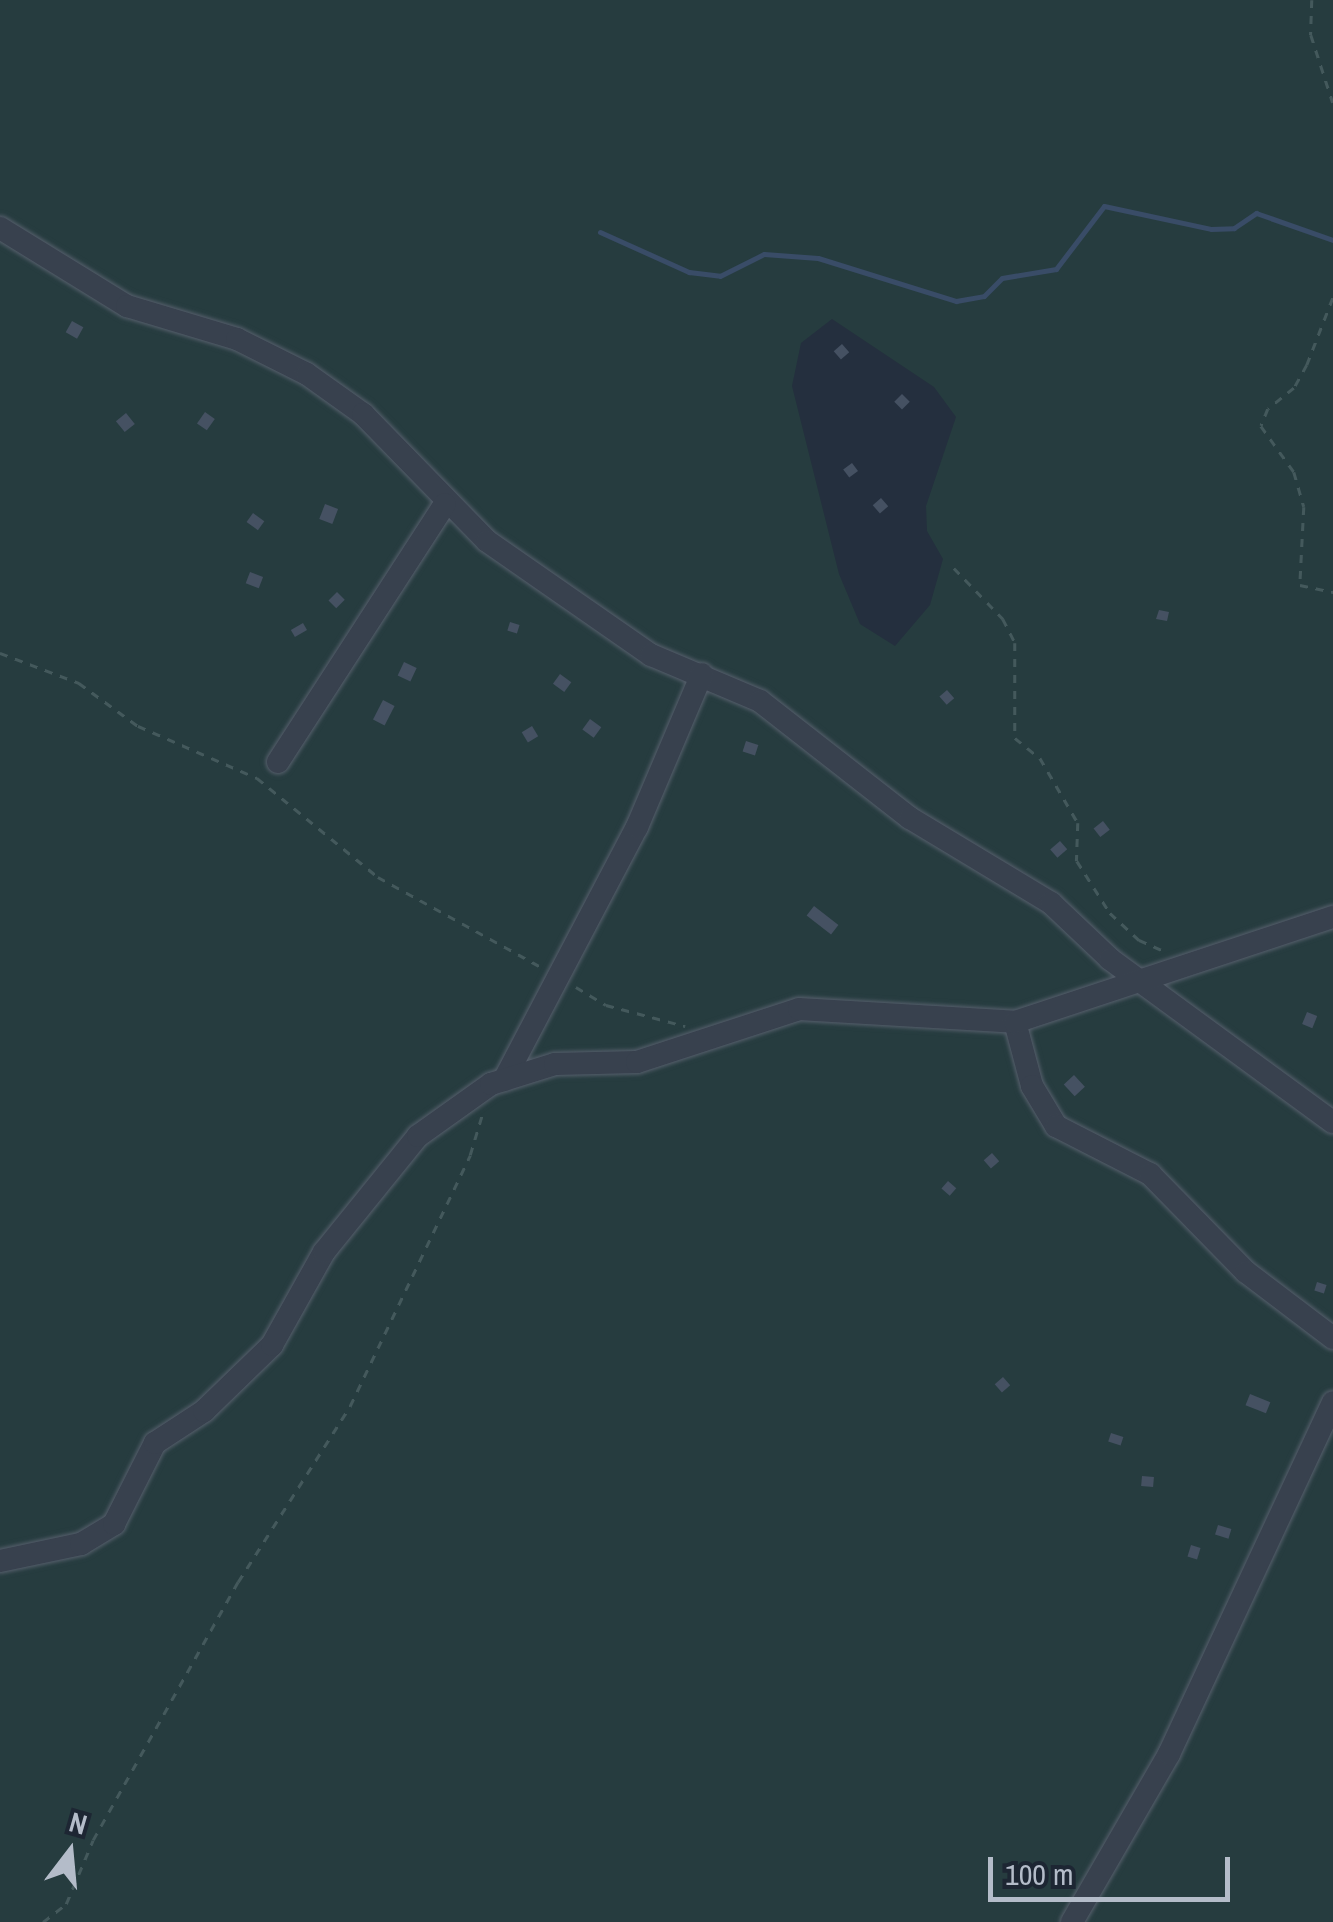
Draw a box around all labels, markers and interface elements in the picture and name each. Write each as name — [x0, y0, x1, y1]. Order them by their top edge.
north arrow — [20, 1802, 120, 1902]
text: N — [65, 1803, 91, 1844]
scale bar — [993, 1837, 1236, 1899]
text: 100 m — [1005, 1854, 1073, 1894]

